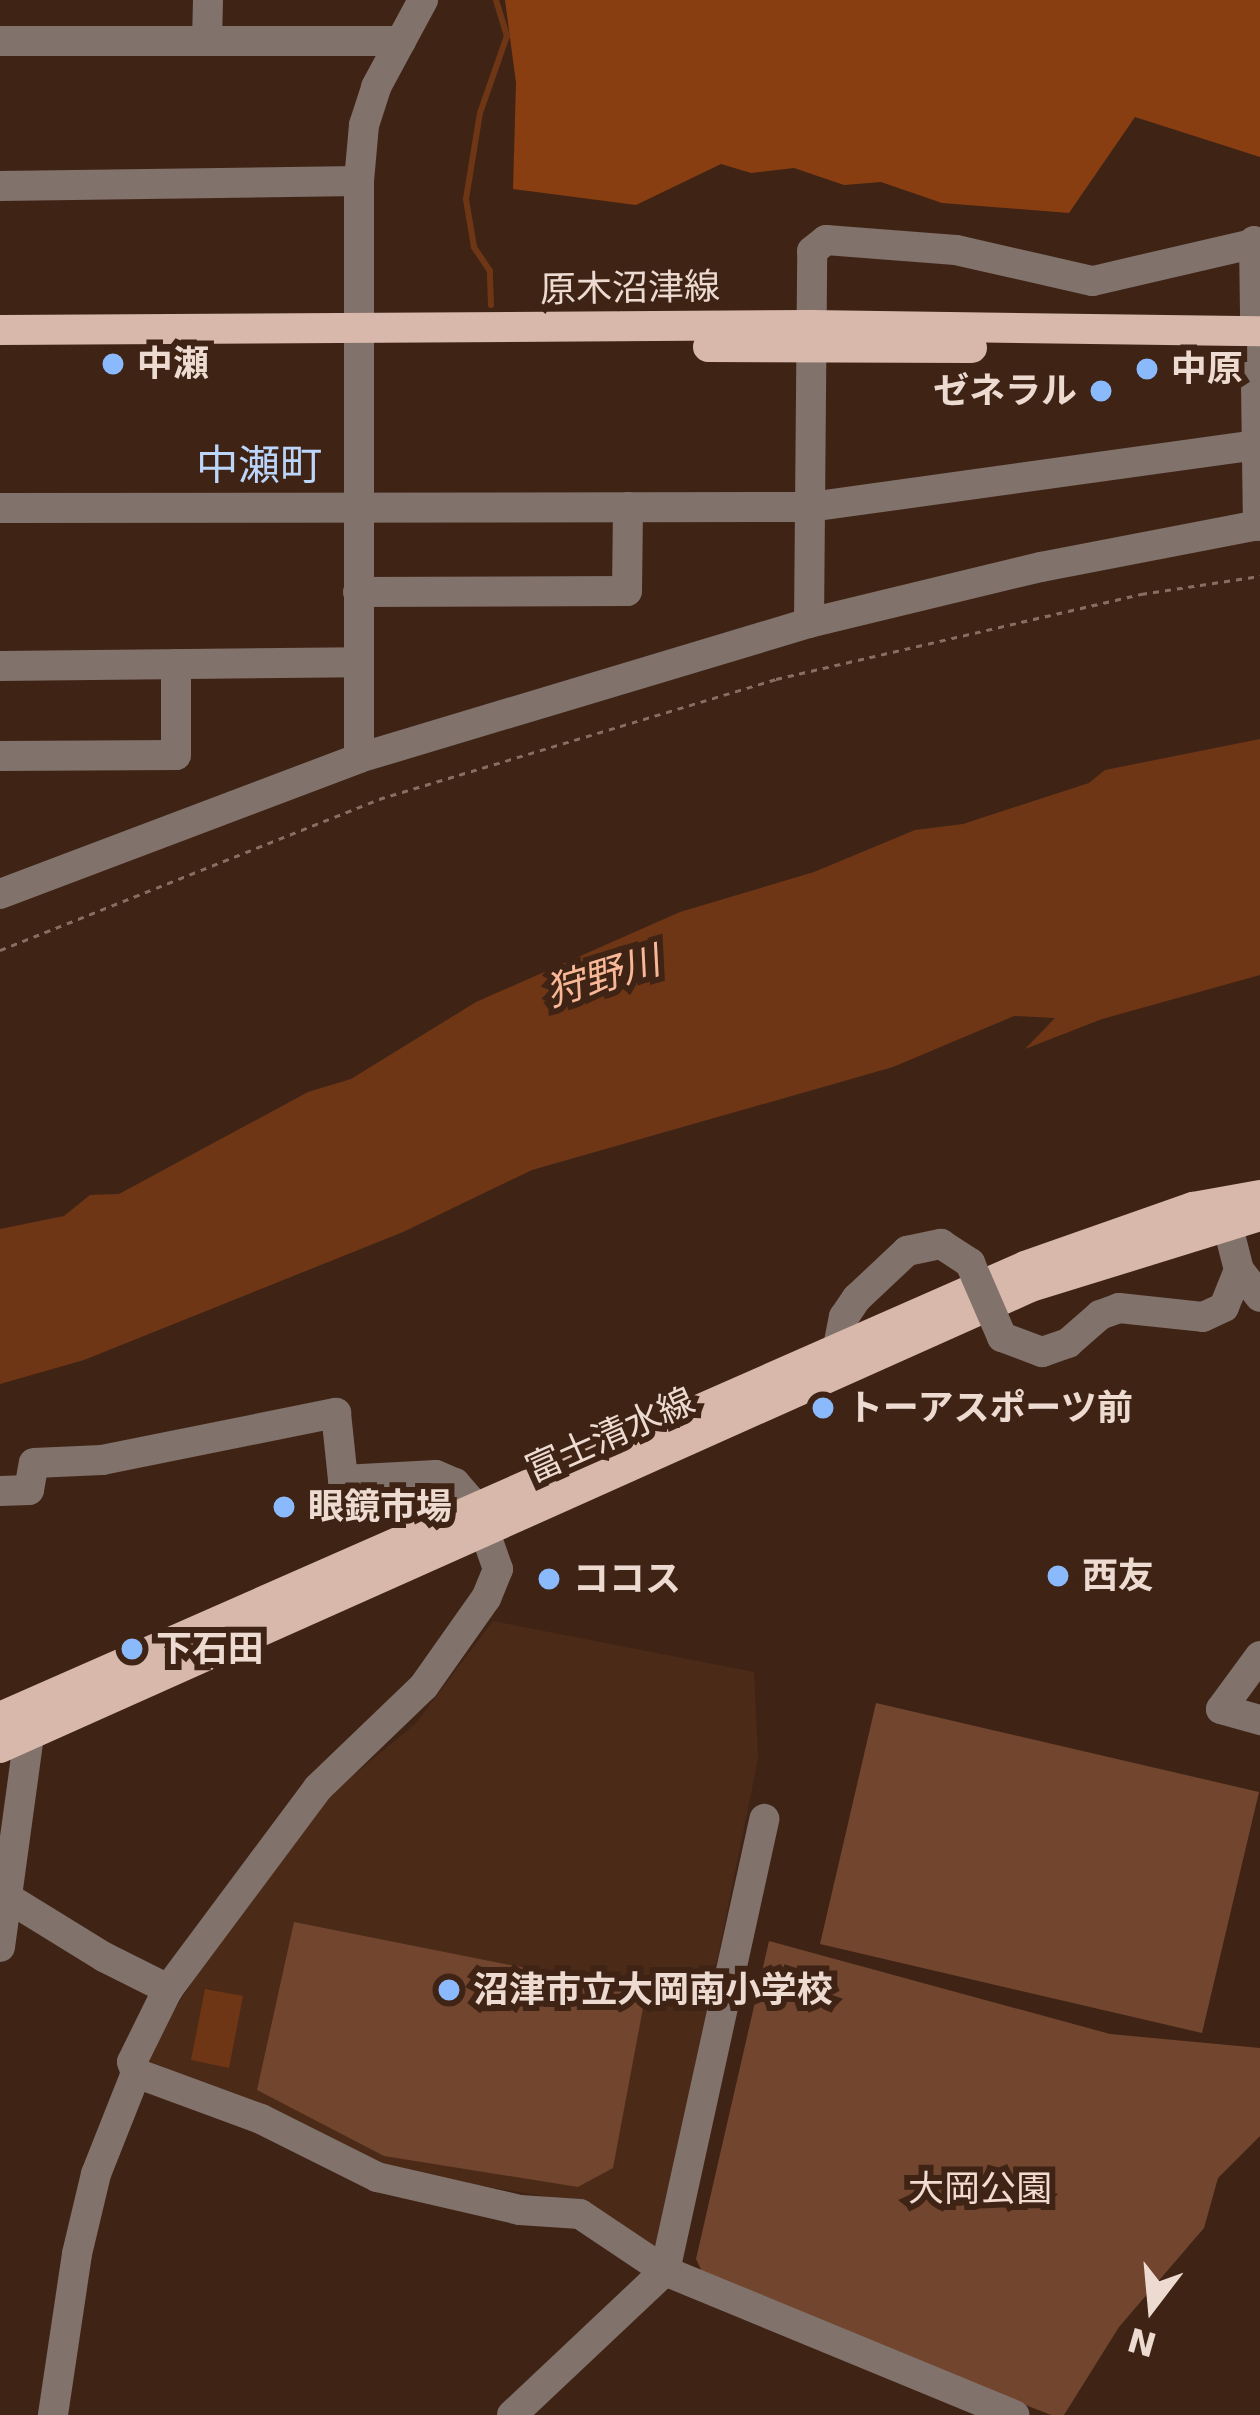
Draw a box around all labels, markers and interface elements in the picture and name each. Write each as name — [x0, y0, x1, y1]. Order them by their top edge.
street label: 原木沼津線 — [540, 265, 720, 311]
place label: 中瀬 — [137, 342, 209, 386]
place label: 中原 — [1171, 347, 1243, 391]
marker: 中瀬 — [100, 351, 126, 377]
marker: 中原 — [1134, 356, 1160, 382]
place label: ゼネラル — [933, 369, 1077, 413]
marker: ゼネラル — [1088, 378, 1114, 404]
district label: 中瀬町 — [196, 441, 322, 491]
water label: 狩野川 — [540, 938, 666, 1016]
street label: 富士清水線 — [519, 1379, 701, 1491]
place label: トーアスポーツ前 — [847, 1386, 1135, 1430]
marker: トーアスポーツ前 — [810, 1395, 836, 1421]
place label: 眼鏡市場 — [308, 1485, 452, 1529]
marker: 眼鏡市場 — [271, 1494, 297, 1520]
place label: 西友 — [1082, 1554, 1154, 1598]
place label: ココス — [573, 1557, 681, 1601]
marker: 西友 — [1045, 1563, 1071, 1589]
marker: ココス — [536, 1566, 562, 1592]
place label: 下石田 — [156, 1627, 264, 1671]
marker: 下石田 — [119, 1636, 145, 1662]
place label: 沼津市立大岡南小学校 — [473, 1968, 833, 2012]
marker: 沼津市立大岡南小学校 — [436, 1977, 462, 2003]
park label: 大岡公園 — [908, 2167, 1052, 2211]
north arrow — [1092, 2247, 1212, 2367]
text: N — [1123, 2320, 1161, 2365]

